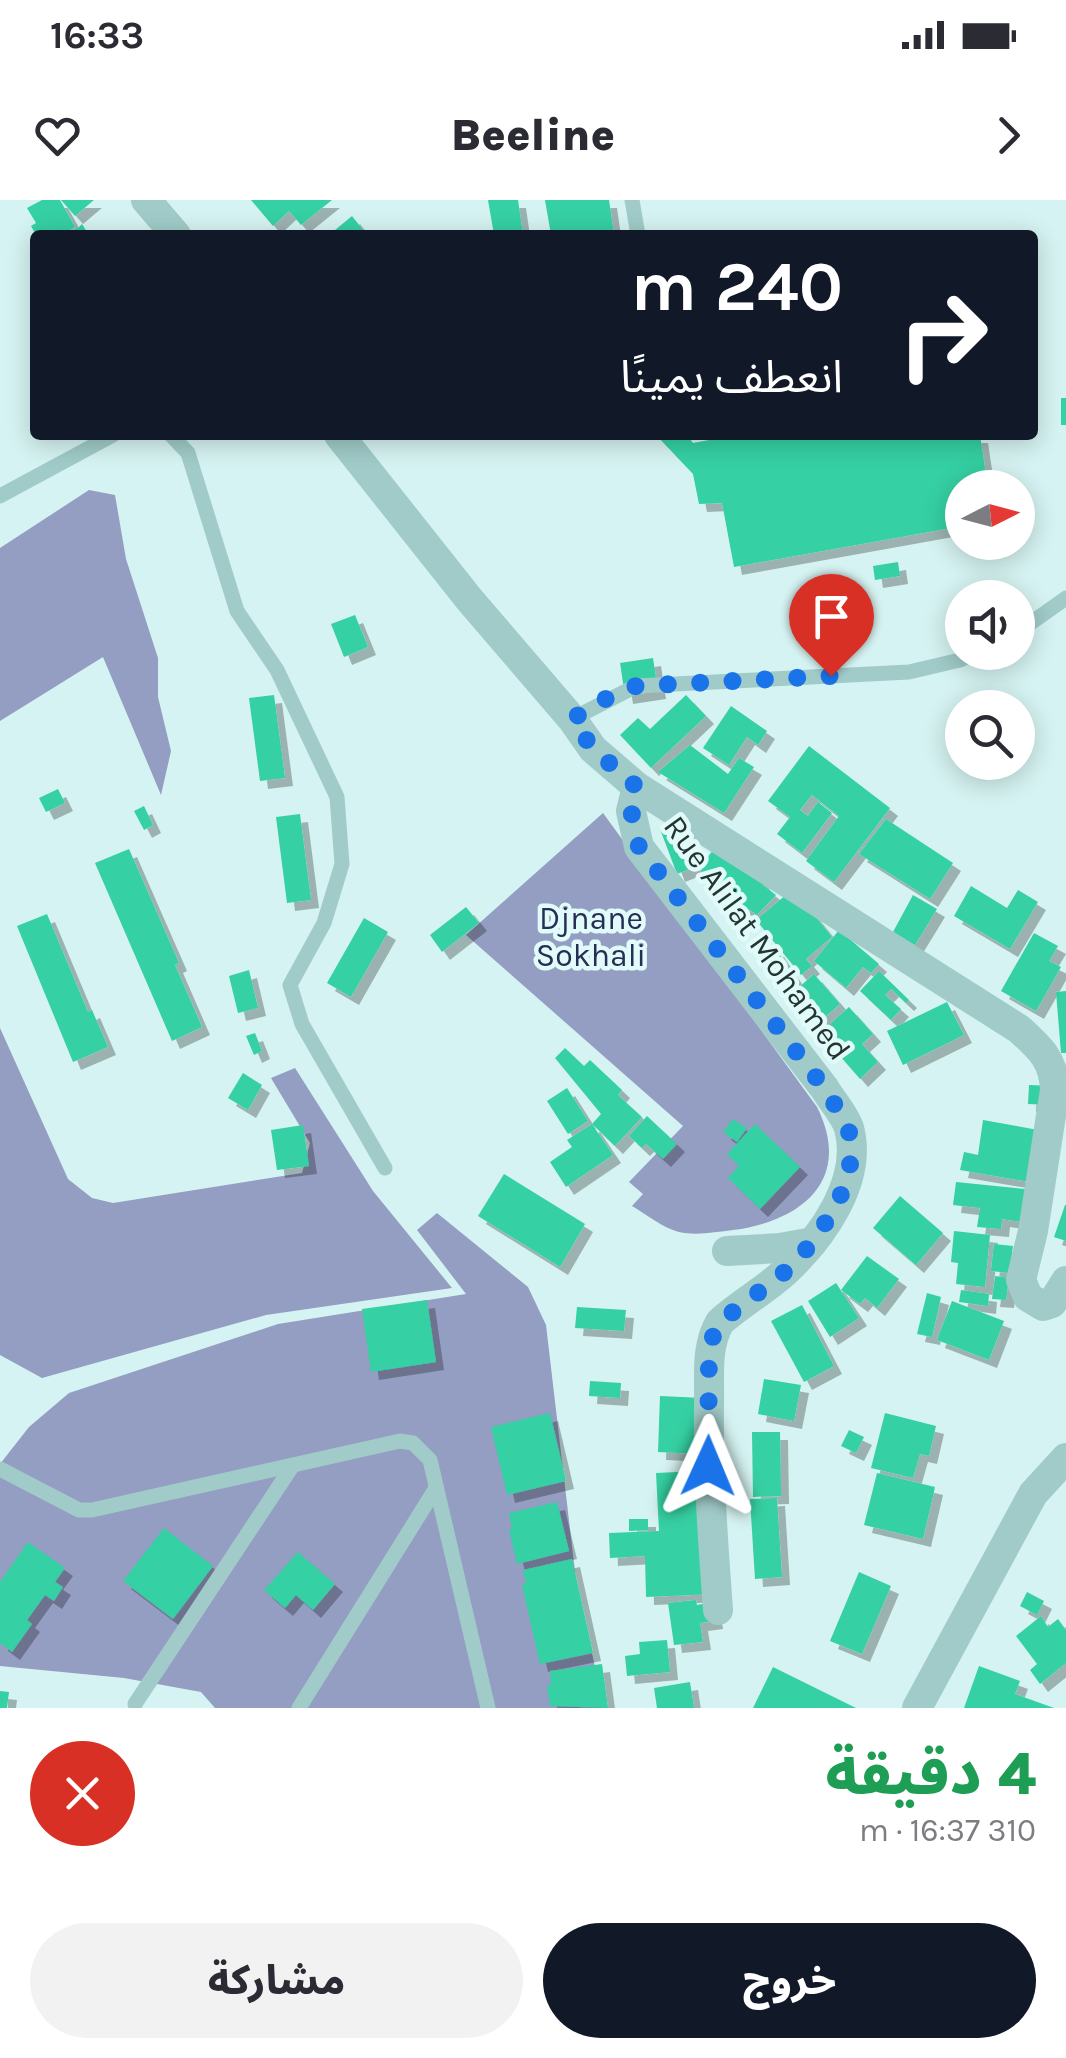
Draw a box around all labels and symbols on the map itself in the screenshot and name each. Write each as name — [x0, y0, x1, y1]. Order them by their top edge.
north arrow — [945, 470, 1035, 560]
pin — [789, 574, 874, 677]
street label: Rue Alilat Mohamed — [656, 809, 858, 1067]
park label: Djnane Sokhali — [536, 900, 646, 974]
position arrow — [656, 1414, 760, 1518]

